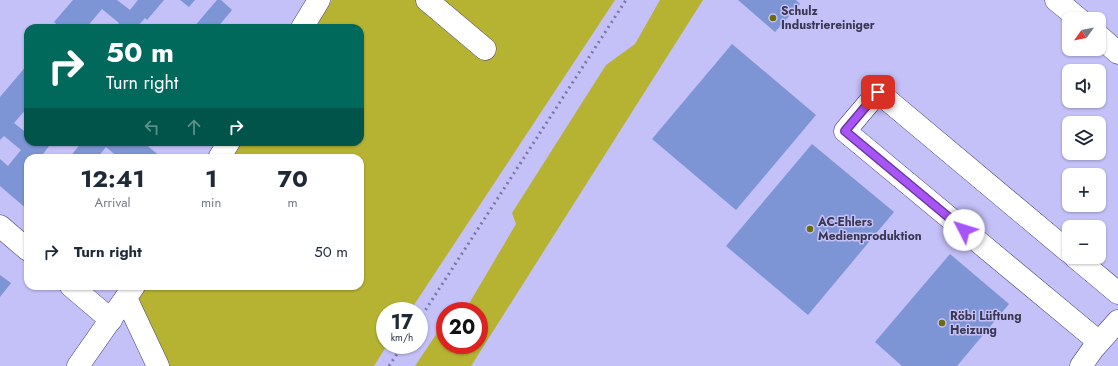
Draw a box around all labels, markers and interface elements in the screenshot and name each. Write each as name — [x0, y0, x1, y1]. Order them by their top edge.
place label: Schulz Industriereiniger — [781, 2, 875, 34]
north arrow — [1062, 12, 1106, 56]
map controls — [1062, 12, 1106, 264]
marker: Schulz Industriereiniger — [768, 13, 778, 23]
text: 50 m — [106, 32, 174, 73]
icon: right — [40, 40, 92, 92]
button: sound — [1062, 64, 1106, 108]
text: Turn right — [106, 70, 178, 96]
pin — [861, 75, 895, 109]
icon: arrive — [867, 81, 889, 103]
icon: left — [141, 116, 163, 138]
icon: ahead — [183, 116, 205, 138]
icon: right — [225, 116, 247, 138]
button: layers — [1062, 116, 1106, 160]
text: 12:41 — [80, 161, 145, 196]
text: 1 — [205, 161, 217, 196]
text: 70 — [277, 161, 308, 196]
button: + — [1062, 168, 1106, 212]
text: Arrival — [95, 193, 130, 212]
text: min — [201, 193, 221, 212]
text: m — [288, 193, 298, 212]
position arrow — [943, 209, 985, 251]
place label: AC-Ehlers Medienproduktion — [817, 213, 922, 245]
button: − — [1062, 220, 1106, 264]
marker: AC-Ehlers Medienproduktion — [805, 224, 815, 234]
icon: right — [40, 241, 62, 263]
text: Turn right — [74, 241, 142, 263]
text: 50 m — [314, 241, 348, 263]
speed limit sign: 20 — [436, 302, 488, 354]
place label: Röbi Lüftung Heizung — [950, 307, 1021, 339]
text: 17 — [391, 308, 413, 337]
marker: Röbi Lüftung Heizung — [937, 318, 947, 328]
text: km/h — [391, 330, 413, 345]

